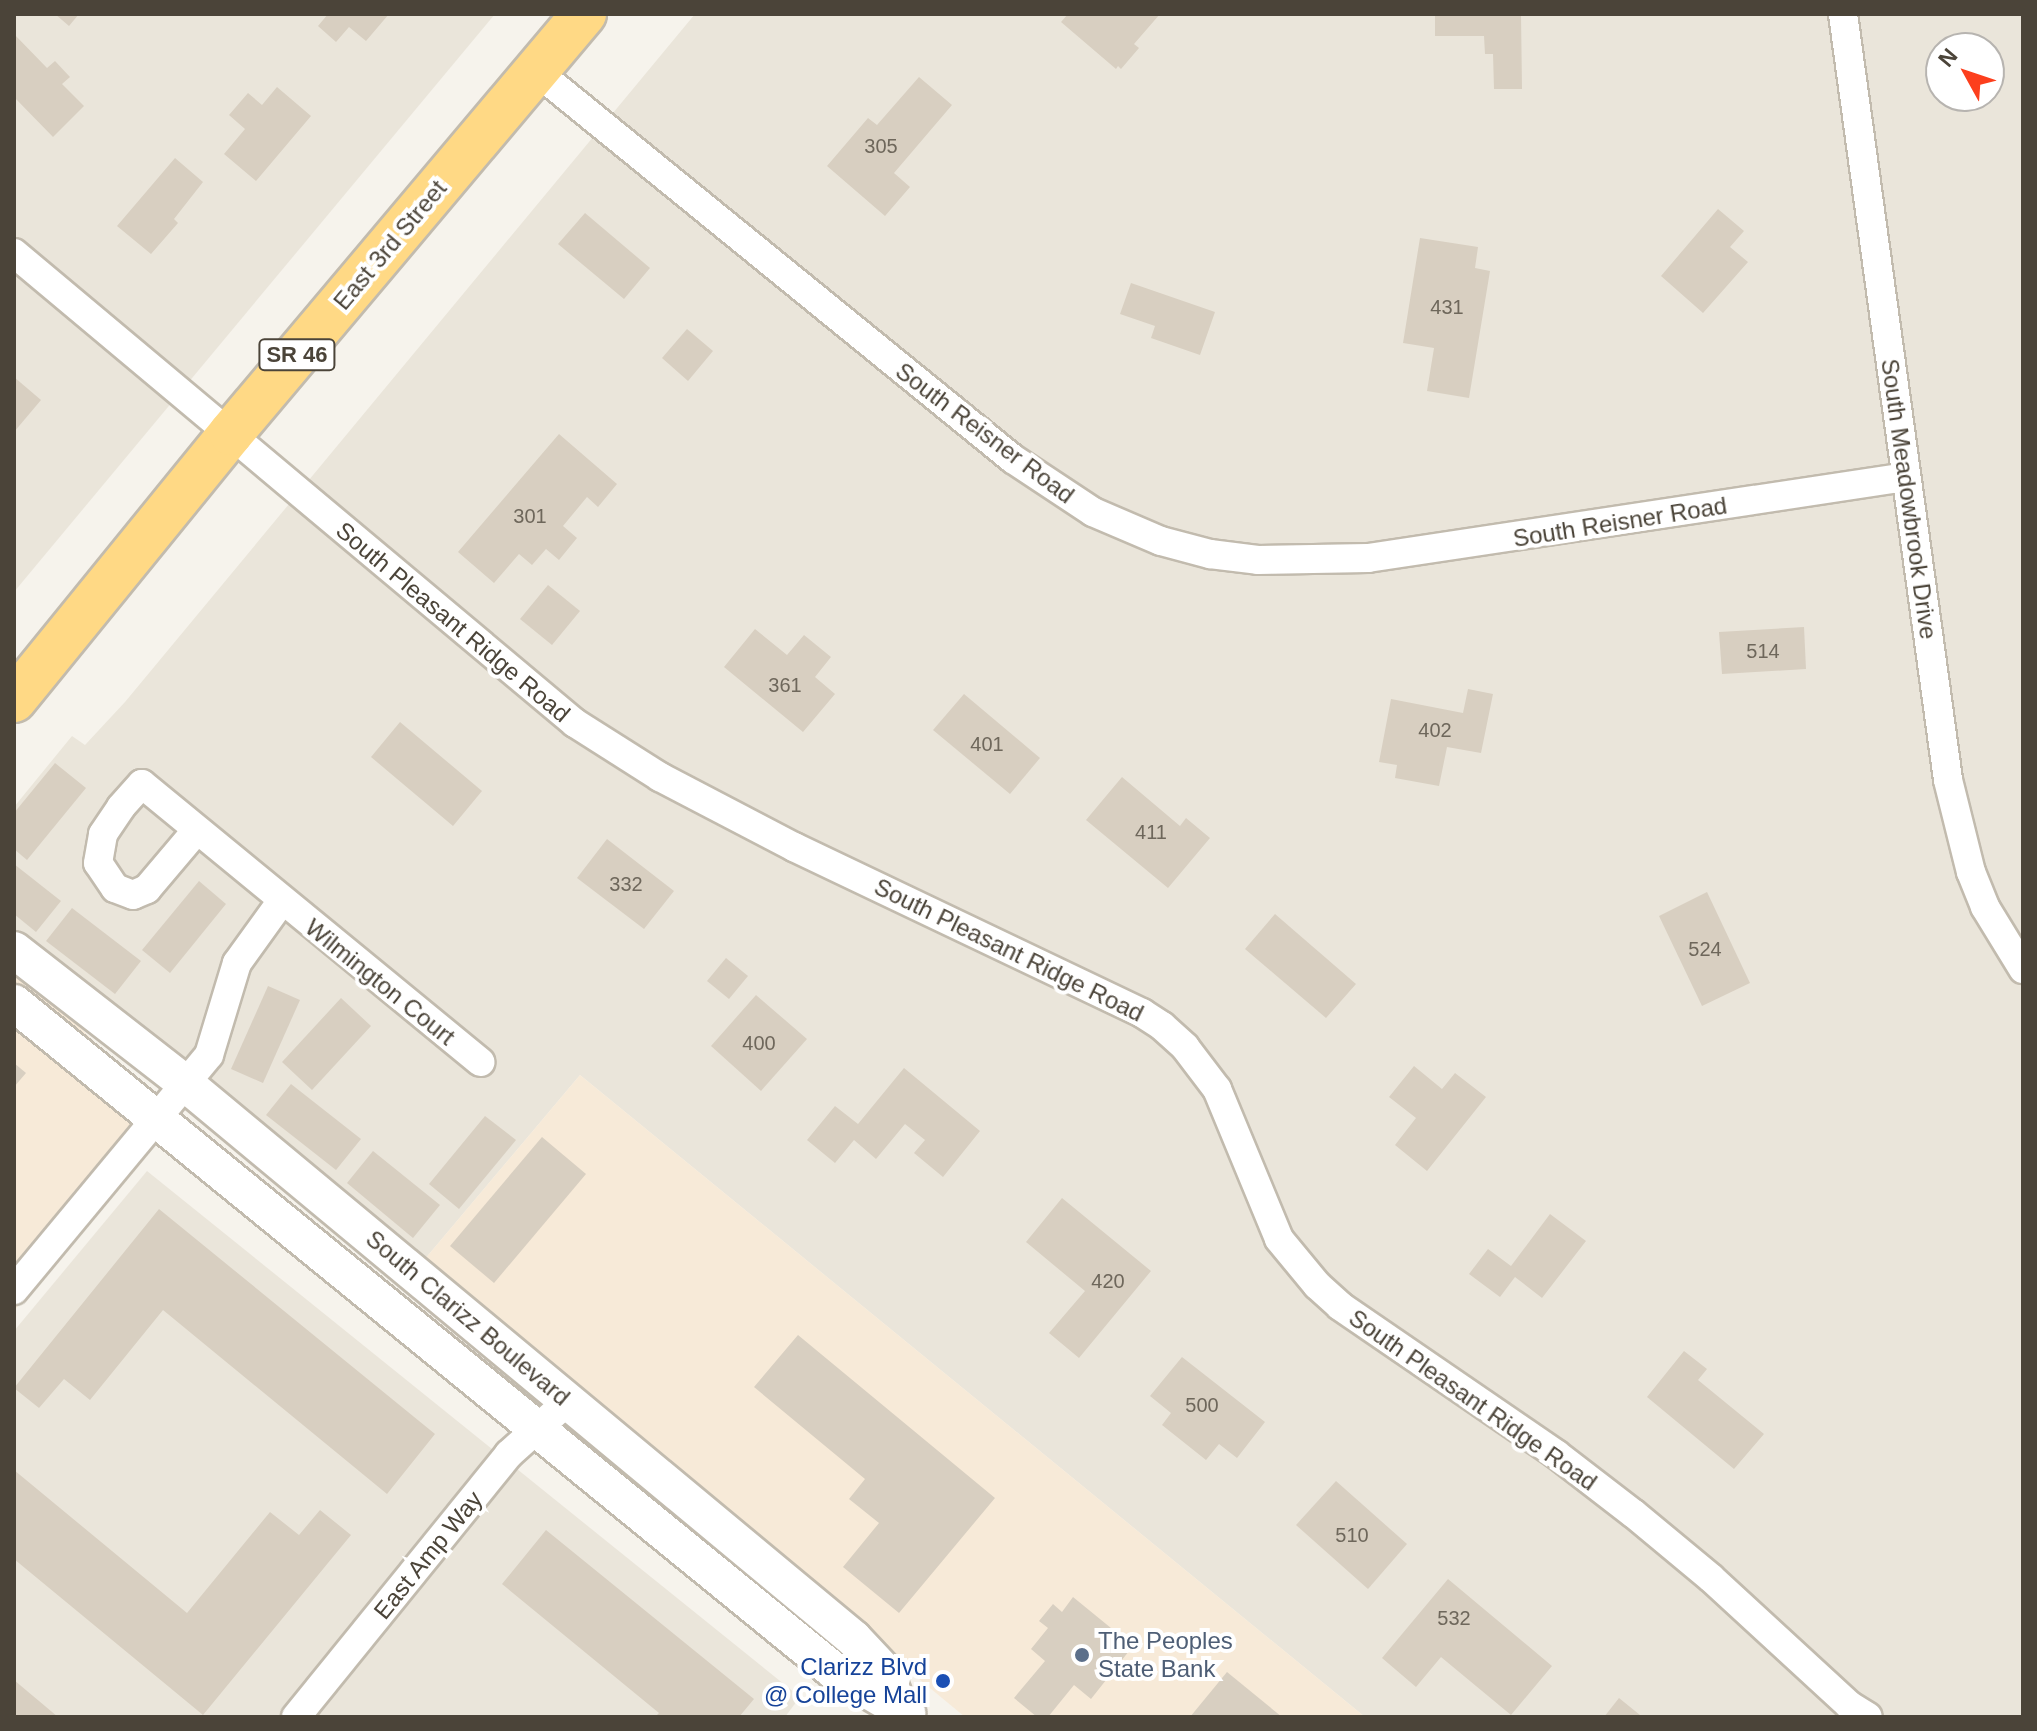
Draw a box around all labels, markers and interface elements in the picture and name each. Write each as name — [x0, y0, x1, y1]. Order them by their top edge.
north arrow — [1925, 32, 2005, 112]
text: N — [1933, 43, 1962, 72]
house number: 305 — [864, 134, 898, 158]
street label: East 3rd Street — [328, 174, 452, 316]
house number: 431 — [1430, 295, 1464, 319]
road number: SR 46 — [257, 337, 337, 373]
street label: South Reisner Road — [890, 356, 1080, 510]
street label: South Meadowbrook Drive — [1875, 357, 1943, 641]
street label: South Reisner Road — [1511, 491, 1729, 553]
house number: 301 — [513, 504, 547, 528]
street label: South Pleasant Ridge Road — [330, 516, 576, 728]
house number: 514 — [1746, 639, 1780, 663]
house number: 361 — [768, 673, 802, 697]
house number: 402 — [1418, 718, 1452, 742]
house number: 401 — [970, 732, 1004, 756]
house number: 411 — [1135, 820, 1167, 844]
house number: 332 — [609, 872, 643, 896]
street label: South Pleasant Ridge Road — [870, 872, 1148, 1028]
street label: Wilmington Court — [299, 913, 461, 1051]
house number: 524 — [1688, 937, 1722, 961]
house number: 400 — [742, 1031, 776, 1055]
street label: South Clarizz Boulevard — [360, 1224, 576, 1412]
house number: 420 — [1091, 1269, 1125, 1293]
street label: South Pleasant Ridge Road — [1343, 1303, 1603, 1497]
house number: 500 — [1185, 1393, 1219, 1417]
street label: East Amp Way — [367, 1485, 489, 1625]
house number: 510 — [1335, 1523, 1369, 1547]
house number: 532 — [1437, 1606, 1471, 1630]
place label: The Peoples State Bank — [1098, 1627, 1233, 1683]
marker: The Peoples State Bank — [1073, 1646, 1091, 1664]
place label: Clarizz Blvd @ College Mall — [764, 1653, 927, 1709]
marker: Clarizz Blvd @ College Mall — [934, 1672, 952, 1690]

